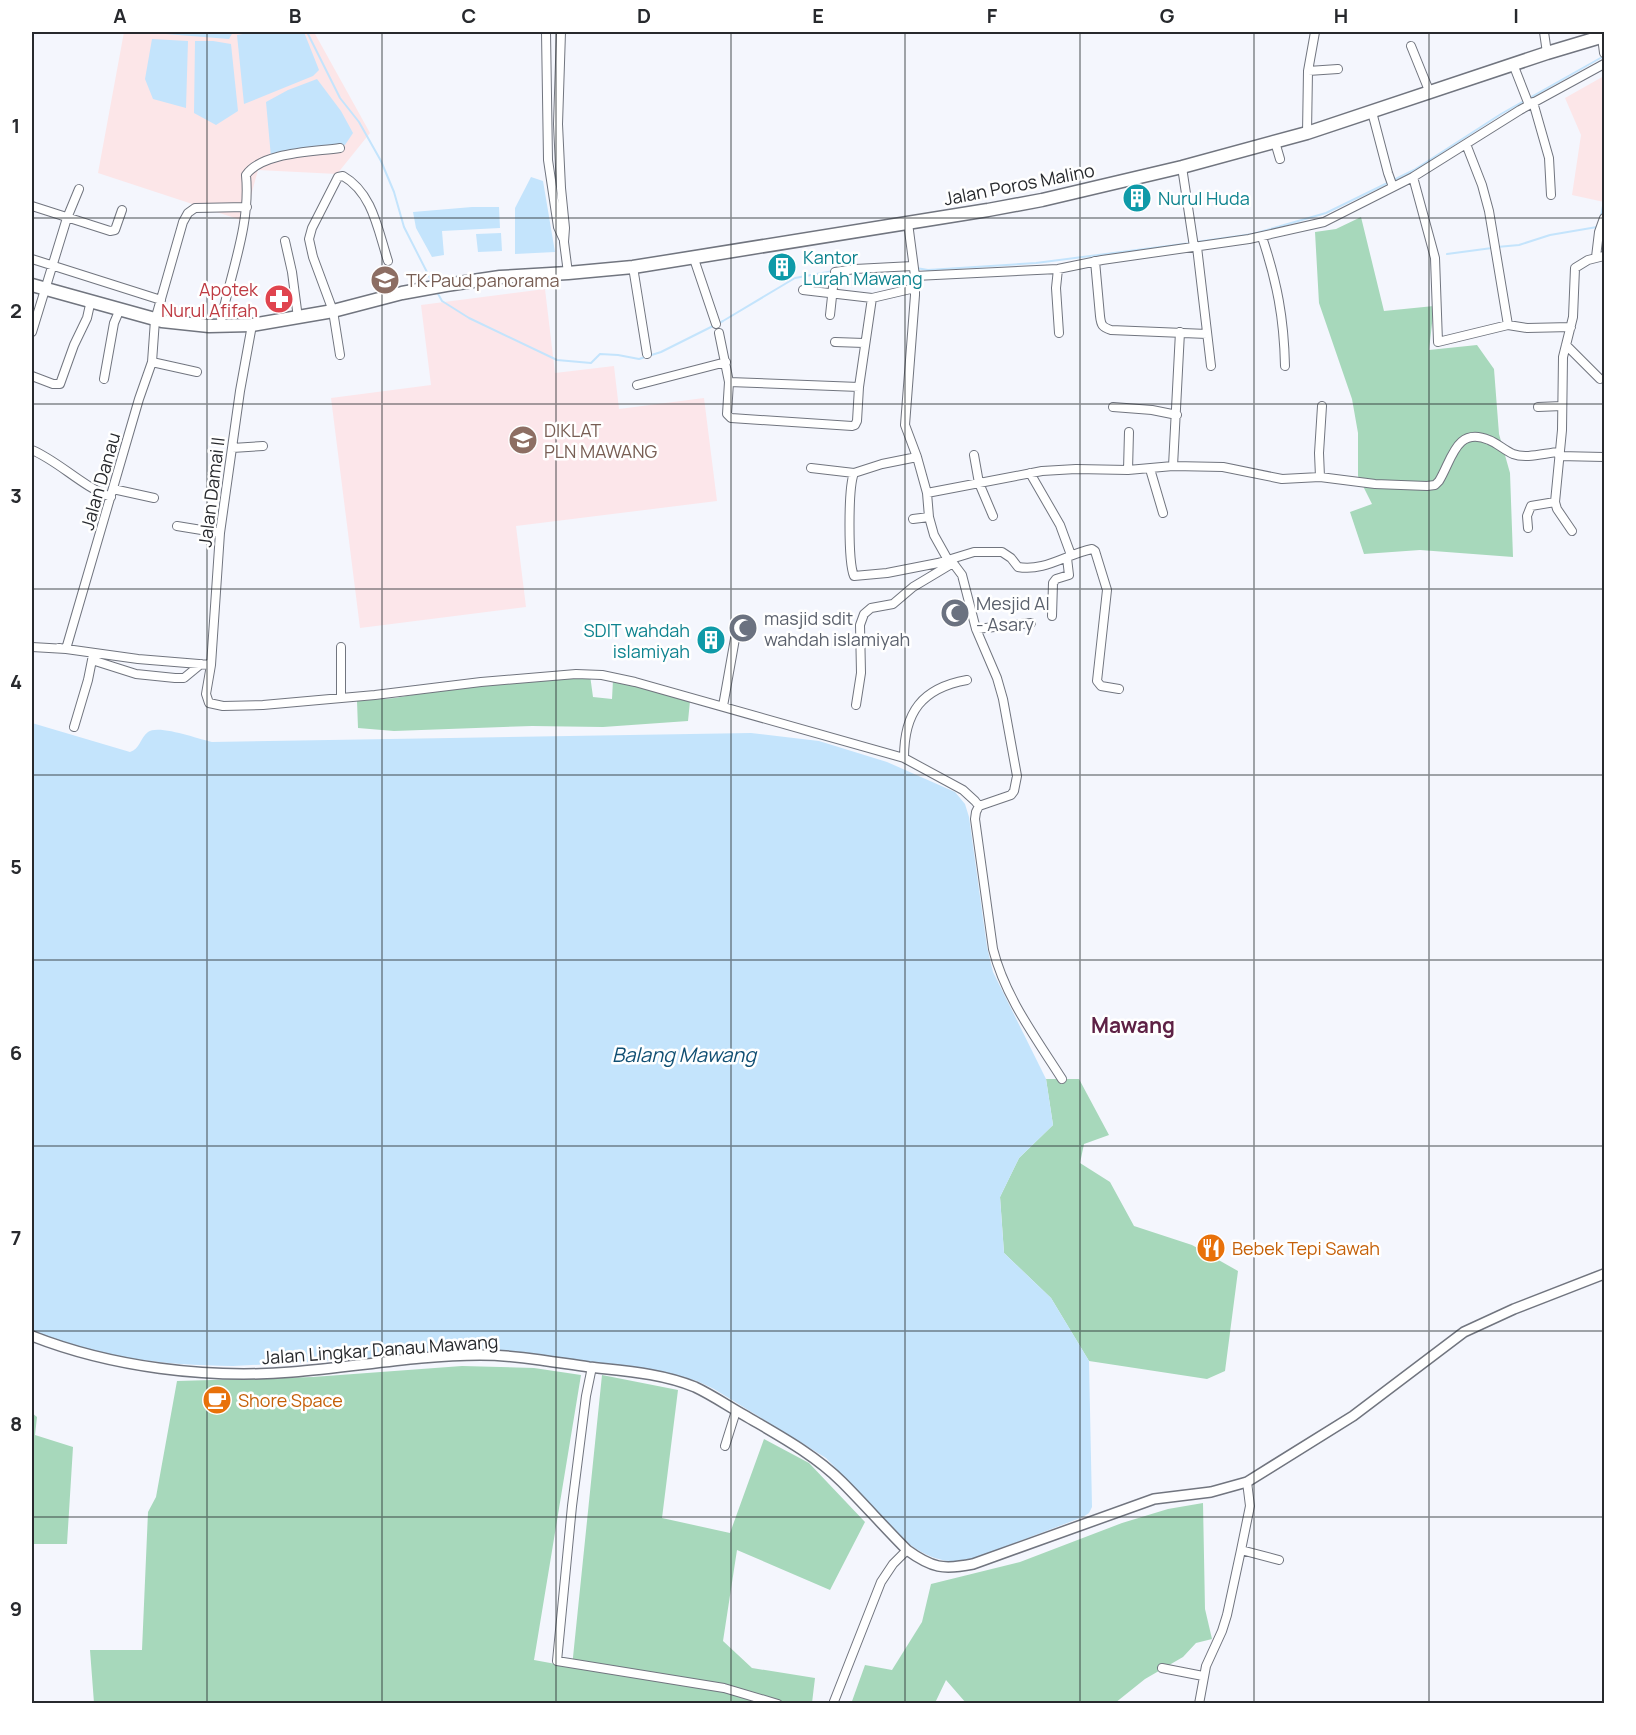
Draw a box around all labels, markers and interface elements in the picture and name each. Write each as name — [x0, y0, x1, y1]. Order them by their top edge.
text: A — [113, 2, 127, 29]
text: B — [289, 2, 302, 29]
text: C — [462, 2, 476, 29]
text: D — [637, 2, 651, 29]
text: E — [812, 2, 824, 29]
text: F — [987, 2, 998, 29]
text: G — [1160, 2, 1175, 29]
text: H — [1334, 2, 1348, 29]
text: I — [1513, 2, 1519, 29]
text: 1 — [12, 112, 20, 139]
street label: Jalan Poros Malino — [942, 158, 1096, 210]
building icon: Nurul Huda — [1121, 182, 1153, 214]
place label: Nurul Huda — [1158, 186, 1250, 210]
place label: Kantor Lurah Mawang — [803, 245, 923, 290]
building icon: Kantor Lurah Mawang — [766, 251, 798, 283]
school or university icon: TK Paud panorama — [369, 264, 401, 296]
place label: TK Paud panorama — [406, 268, 559, 292]
place label: Apotek Nurul Afifah — [161, 277, 259, 322]
pharmacy icon: Apotek Nurul Afifah — [263, 283, 295, 315]
text: 2 — [10, 297, 22, 324]
place label: DIKLAT PLN MAWANG — [544, 418, 658, 463]
school or university icon: DIKLAT PLN MAWANG — [507, 424, 539, 456]
street label: Jalan Danau — [75, 429, 125, 533]
street label: Jalan Damai II — [192, 436, 230, 548]
text: 3 — [10, 482, 22, 509]
place label: Mesjid Al - Asary — [976, 591, 1050, 636]
mosque icon: Mesjid Al - Asary — [939, 597, 971, 629]
place label: masjid sdit wahdah islamiyah — [764, 606, 910, 651]
mosque icon: masjid sdit wahdah islamiyah — [727, 612, 759, 644]
place label: SDIT wahdah islamiyah — [583, 618, 690, 663]
building icon: SDIT wahdah islamiyah — [695, 624, 727, 656]
text: 4 — [10, 668, 22, 695]
text: 5 — [10, 853, 22, 880]
district label: Mawang — [1091, 1011, 1175, 1039]
text: 6 — [10, 1039, 22, 1066]
water label: Balang Mawang — [612, 1041, 758, 1068]
text: 7 — [11, 1224, 21, 1251]
restaurant icon: Bebek Tepi Sawah — [1195, 1232, 1227, 1264]
place label: Bebek Tepi Sawah — [1232, 1236, 1380, 1260]
street label: Jalan Lingkar Danau Mawang — [261, 1329, 499, 1369]
cafe icon: Shore Space — [201, 1384, 233, 1416]
place label: Shore Space — [238, 1388, 343, 1412]
text: 8 — [10, 1410, 22, 1437]
text: 9 — [10, 1595, 22, 1622]

